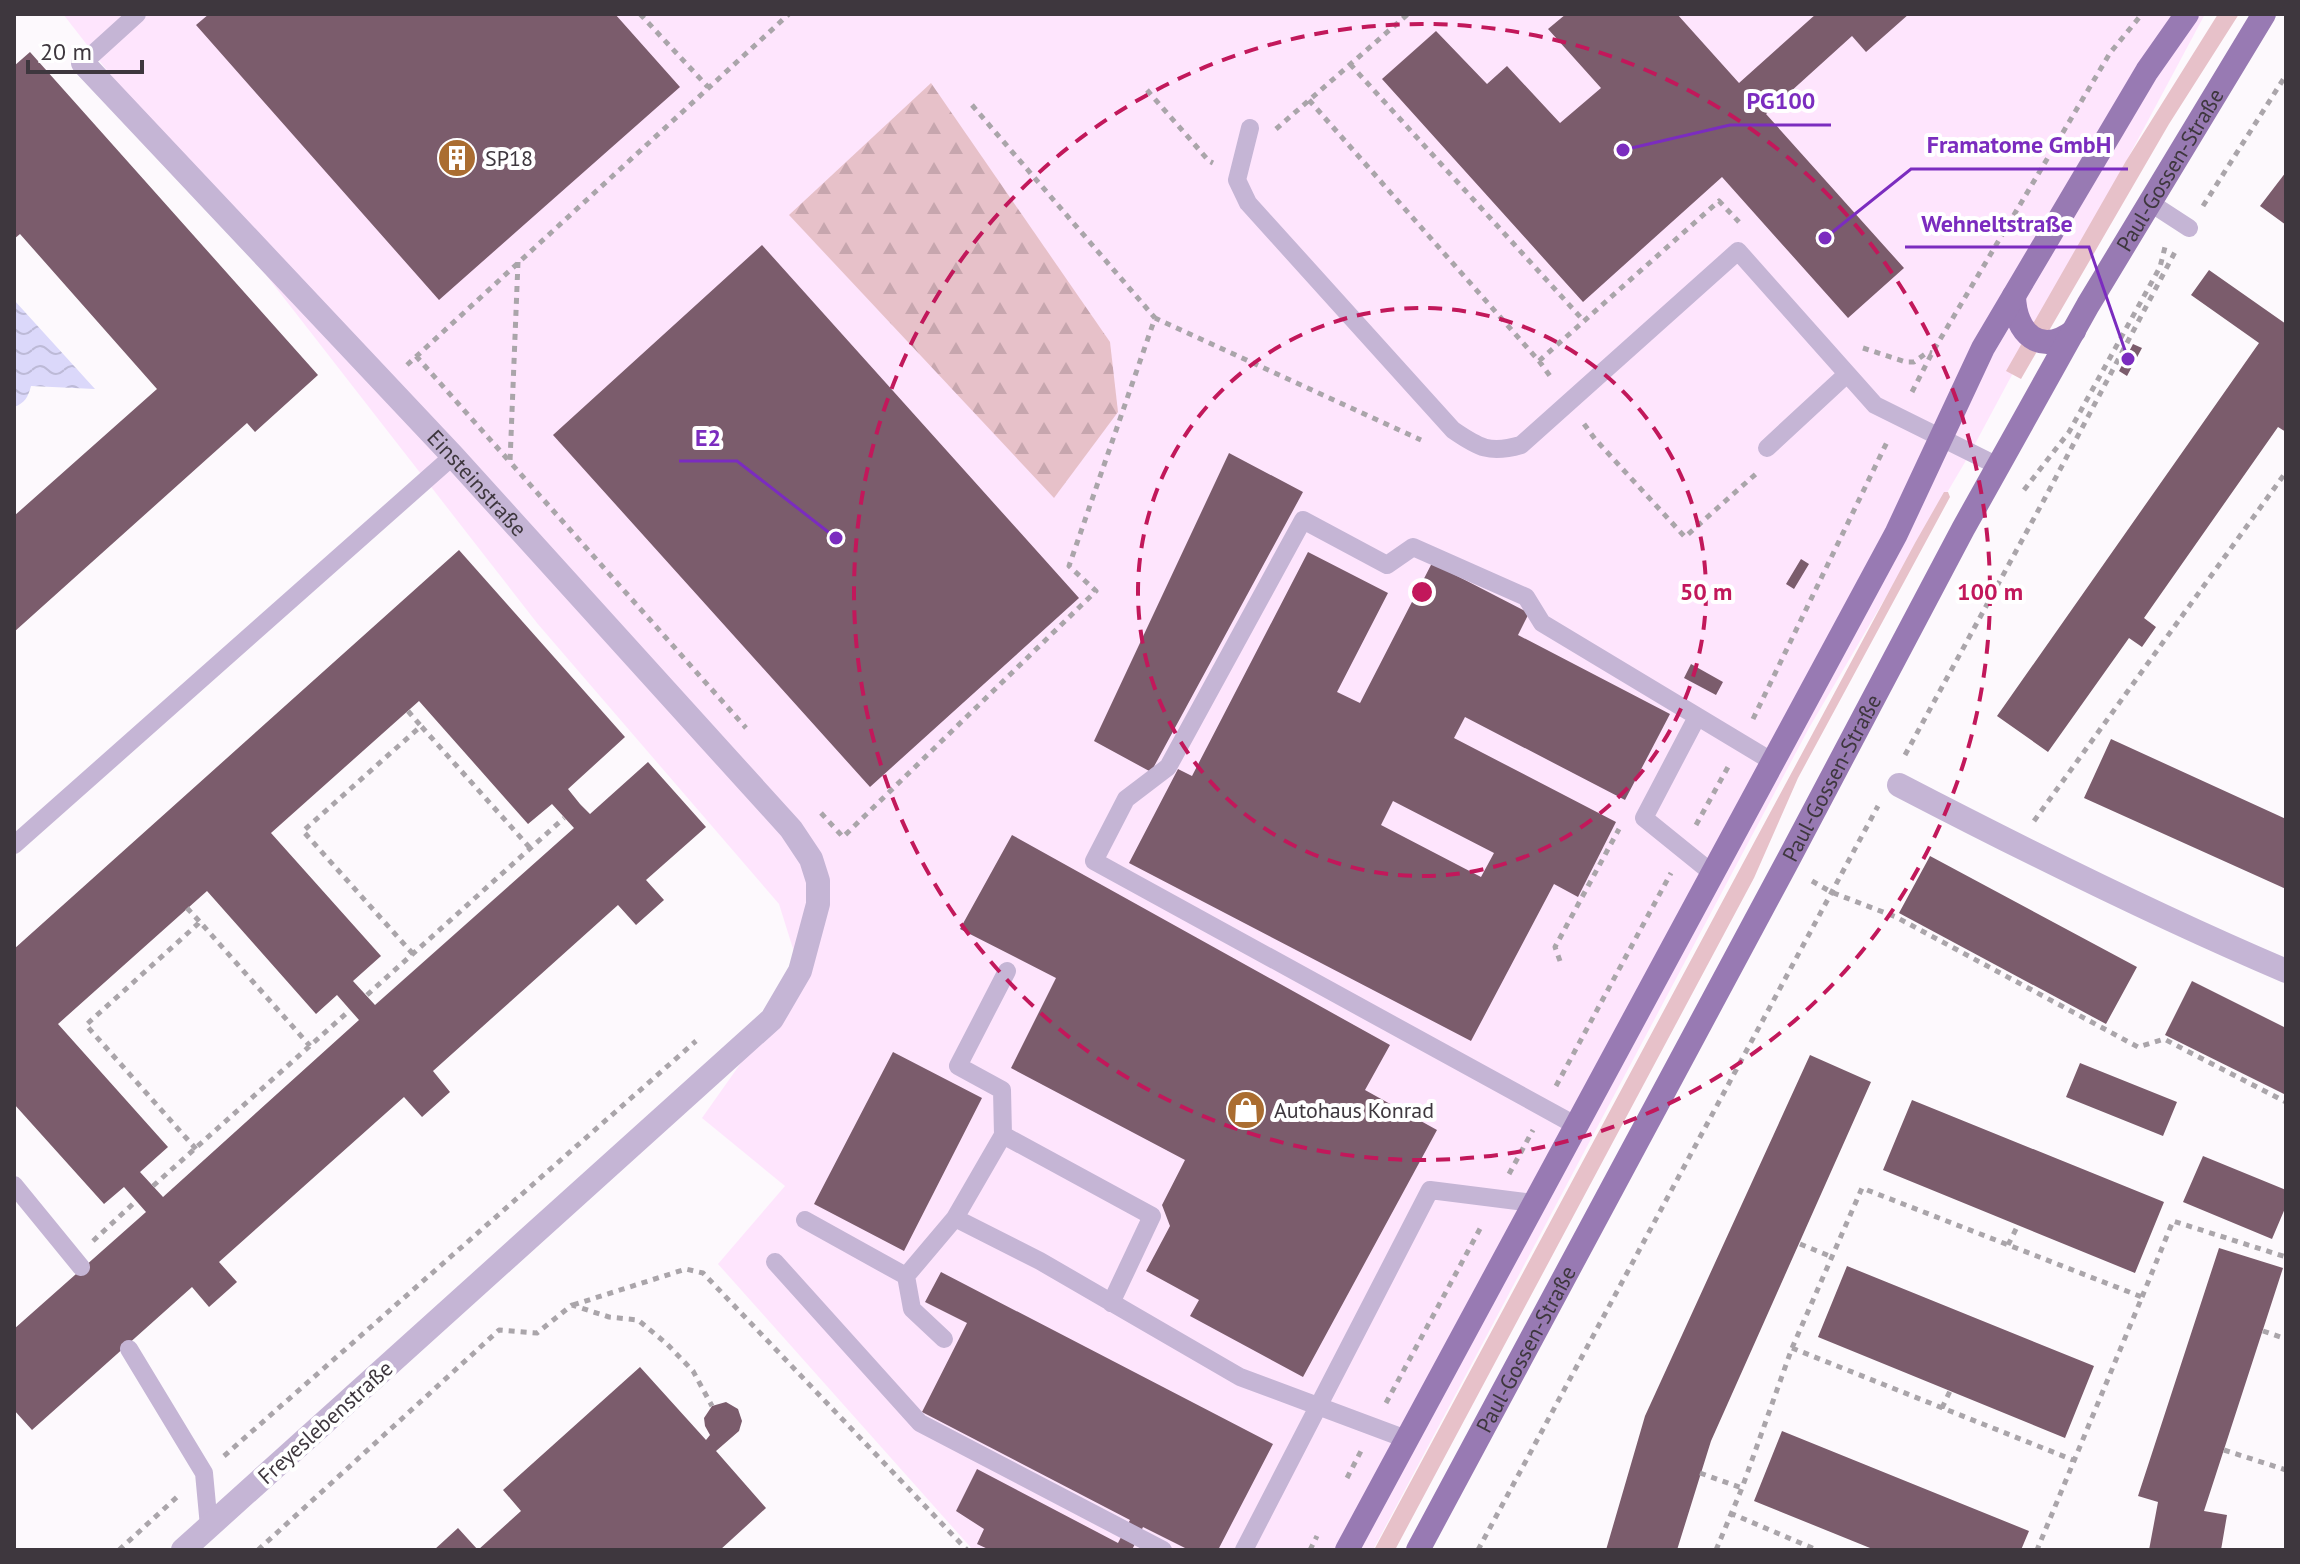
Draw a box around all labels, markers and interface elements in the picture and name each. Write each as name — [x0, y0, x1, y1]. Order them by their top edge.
scale bar — [28, 24, 142, 74]
text: 20 m — [40, 36, 92, 67]
callout: PG100 — [1730, 77, 1831, 125]
street label: Paul-Gossen-Straße — [2110, 83, 2230, 256]
text: PG100 — [1747, 85, 1815, 116]
callout: Framatome GmbH — [1911, 121, 2128, 169]
text: Framatome GmbH — [1927, 129, 2111, 160]
building icon: SP18 — [436, 137, 478, 179]
place label: SP18 — [485, 144, 533, 172]
callout: Wehneltstraße — [1905, 199, 2089, 247]
text: Wehneltstraße — [1921, 208, 2073, 239]
callout: E2 — [679, 413, 737, 461]
text: E2 — [695, 422, 721, 453]
street label: Einsteinstraße — [421, 424, 533, 542]
text: 50 m — [1680, 576, 1732, 607]
text: 100 m — [1957, 576, 2023, 607]
centre of rings — [1408, 578, 1436, 606]
street label: Paul-Gossen-Straße — [1776, 689, 1887, 866]
shop icon: Autohaus Konrad — [1225, 1089, 1267, 1131]
place label: Autohaus Konrad — [1274, 1096, 1434, 1124]
street label: Paul-Gossen-Straße — [1470, 1261, 1582, 1437]
street label: Freyeslebenstraße — [252, 1354, 398, 1490]

